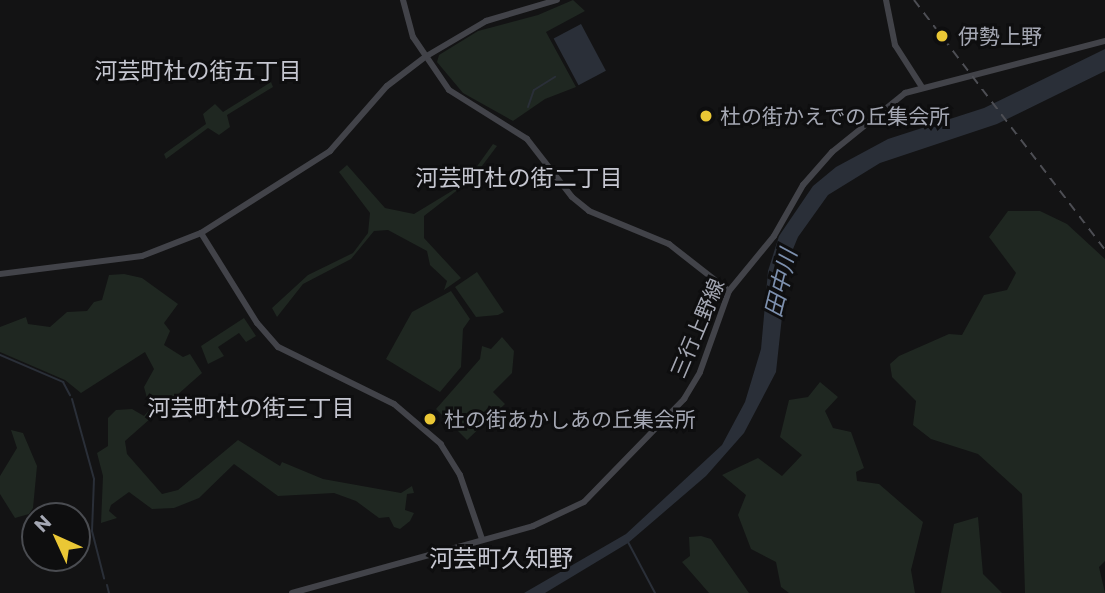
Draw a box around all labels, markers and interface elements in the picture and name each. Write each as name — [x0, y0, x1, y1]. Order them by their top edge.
place label: 伊勢上野 — [958, 23, 1042, 49]
marker: 伊勢上野 — [932, 26, 952, 46]
district label: 河芸町杜の街五丁目 — [95, 56, 301, 84]
place label: 杜の街かえでの丘集会所 — [720, 103, 951, 129]
marker: 杜の街かえでの丘集会所 — [698, 108, 714, 124]
district label: 河芸町杜の街二丁目 — [416, 163, 622, 191]
water label: 田中川 — [758, 246, 802, 320]
street label: 三行上野線 — [665, 275, 729, 381]
district label: 河芸町杜の街三丁目 — [148, 393, 354, 421]
place label: 杜の街あかしあの丘集会所 — [444, 406, 696, 432]
marker: 杜の街あかしあの丘集会所 — [422, 411, 438, 427]
north arrow — [21, 502, 91, 572]
text: N — [29, 510, 55, 536]
district label: 河芸町久知野 — [429, 544, 573, 572]

